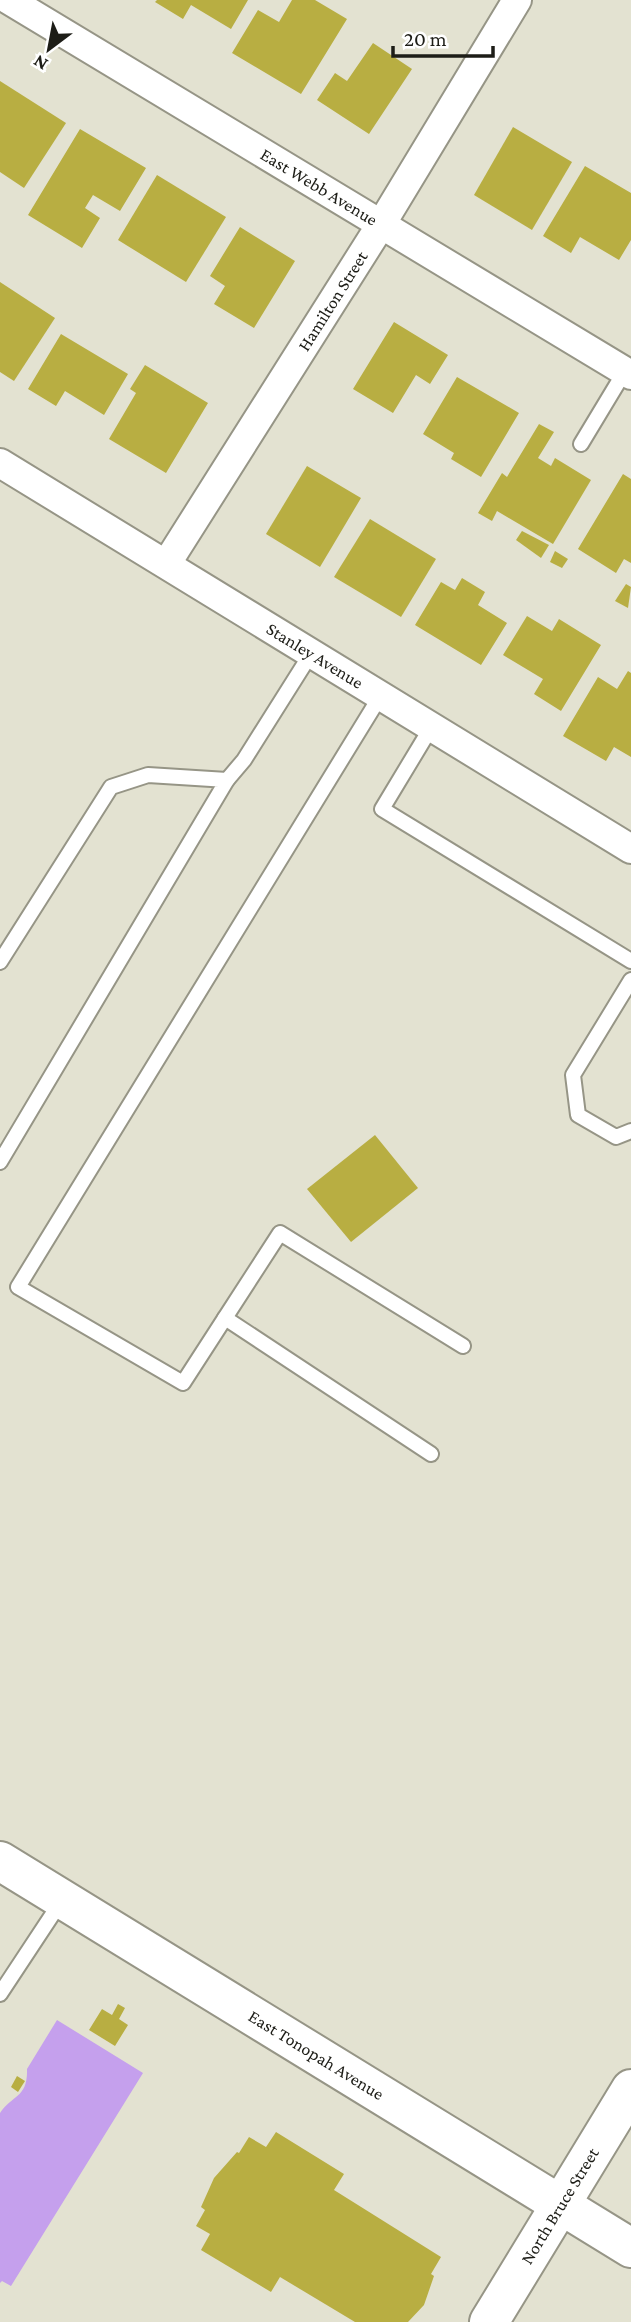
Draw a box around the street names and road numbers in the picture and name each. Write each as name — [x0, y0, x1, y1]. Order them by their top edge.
street label: East Webb Avenue — [257, 144, 381, 230]
street label: Hamilton Street — [294, 247, 372, 355]
street label: Stanley Avenue — [263, 618, 367, 693]
street label: East Tonopah Avenue — [245, 2006, 388, 2104]
street label: North Bruce Street — [517, 2143, 603, 2268]

